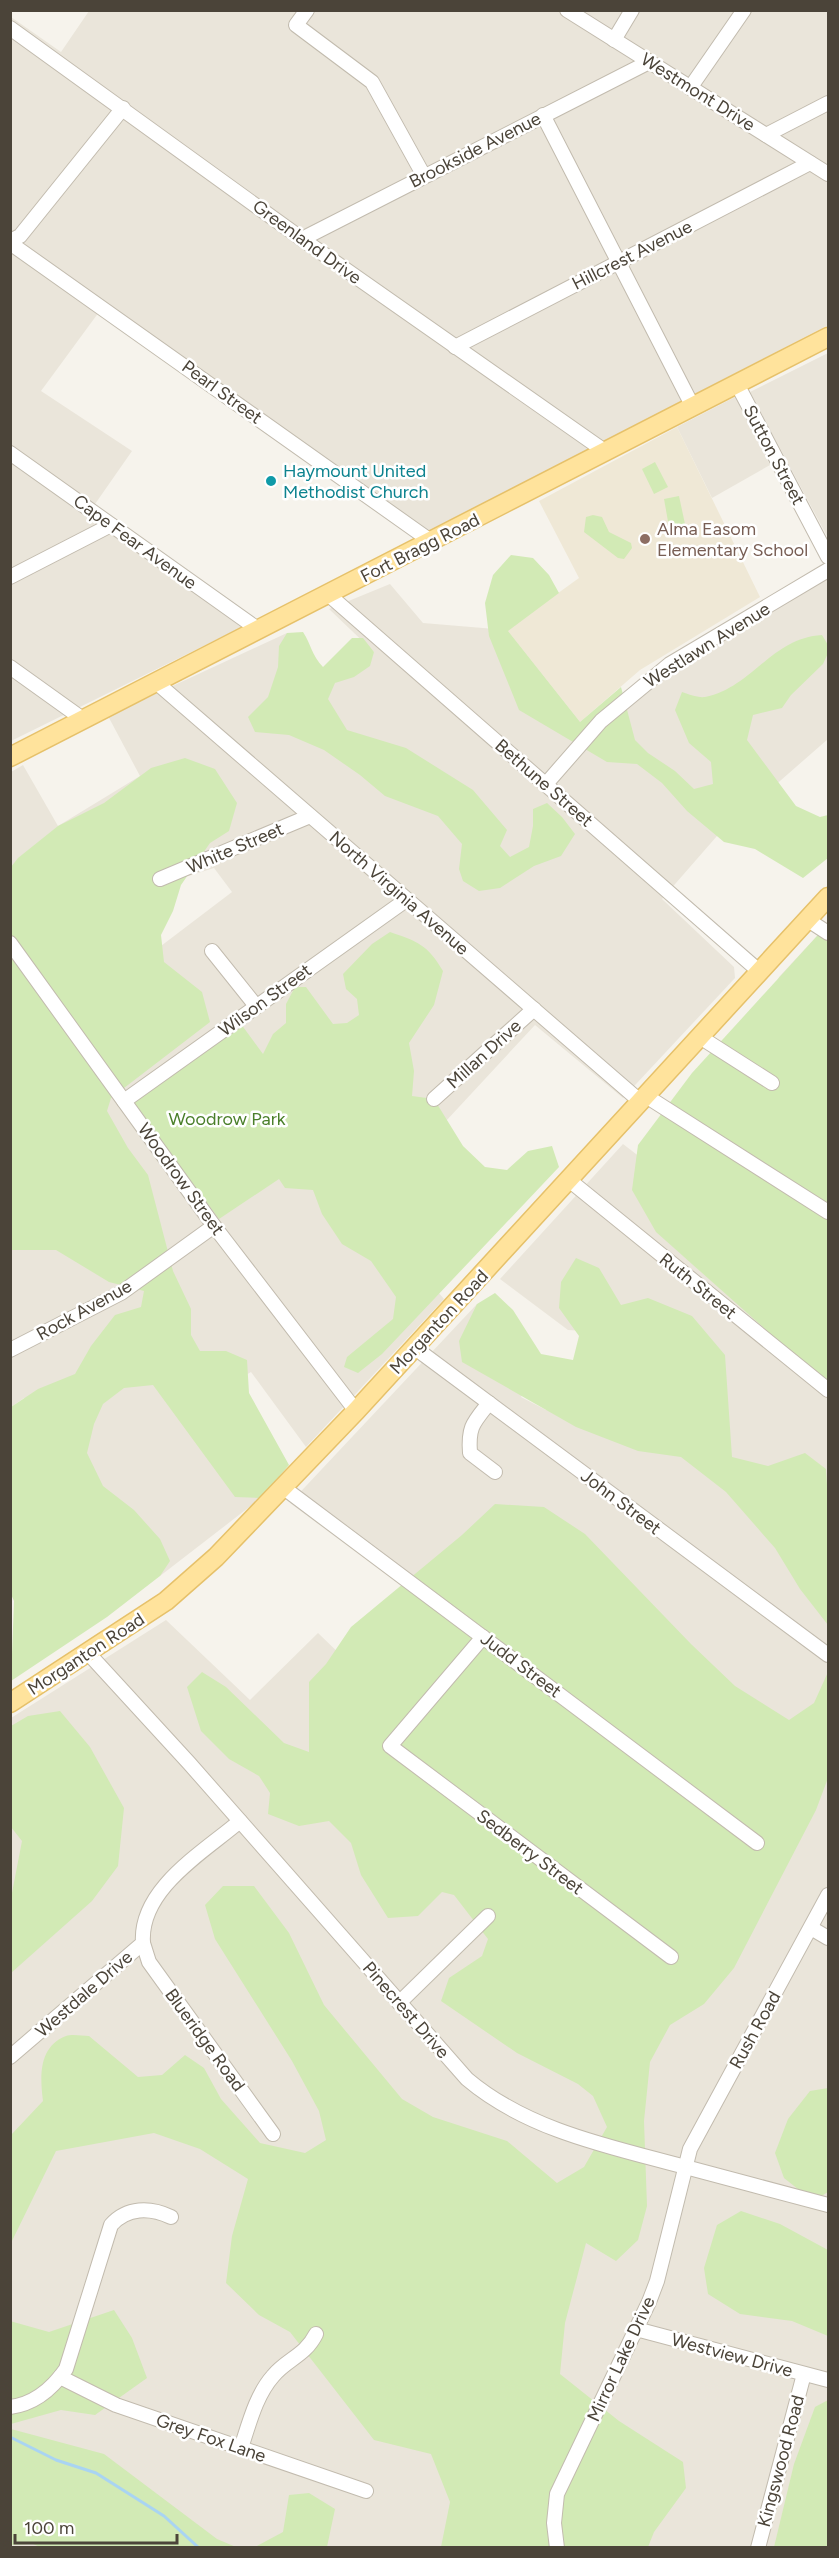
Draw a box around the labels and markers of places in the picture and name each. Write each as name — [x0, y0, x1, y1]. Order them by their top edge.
place label: Haymount United Methodist Church — [283, 460, 429, 503]
marker: Haymount United Methodist Church — [264, 474, 278, 488]
place label: Alma Easom Elementary School — [657, 518, 808, 561]
marker: Alma Easom Elementary School — [638, 532, 652, 546]

